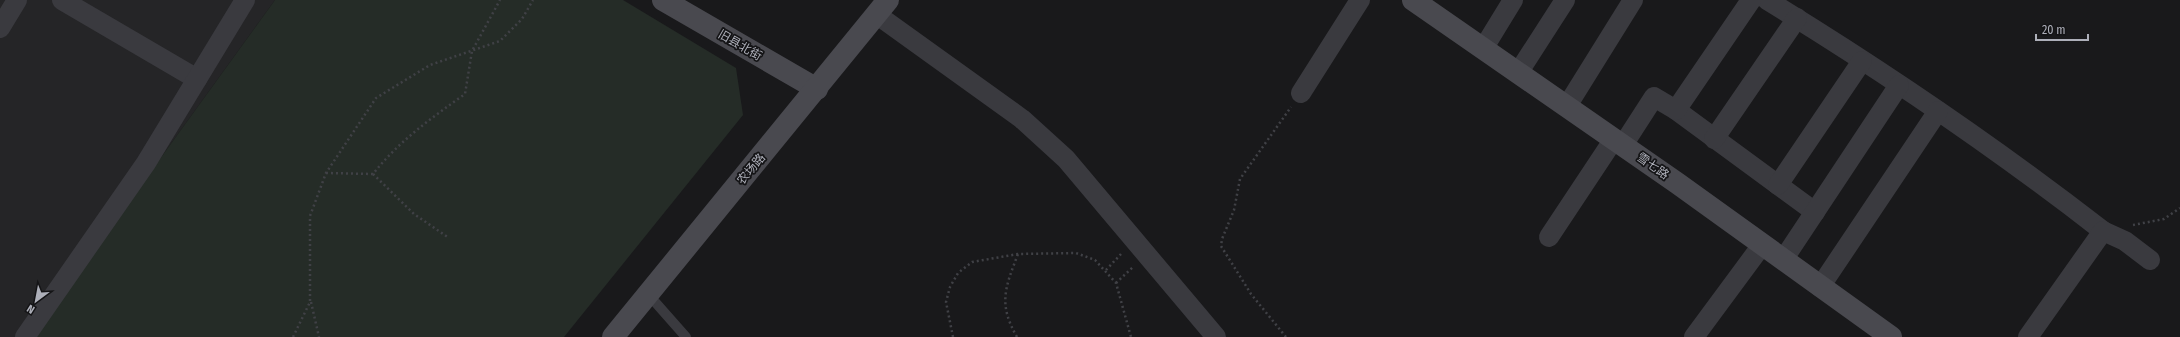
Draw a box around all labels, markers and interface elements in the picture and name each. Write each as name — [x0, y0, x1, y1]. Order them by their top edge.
scale bar — [2036, 16, 2088, 42]
text: 20 m — [2042, 23, 2066, 37]
street label: 旧县北街 — [716, 27, 764, 63]
street label: 雪七路 — [1634, 150, 1672, 182]
street label: 农场路 — [734, 151, 768, 187]
north arrow — [16, 281, 56, 321]
text: N — [25, 302, 37, 316]

